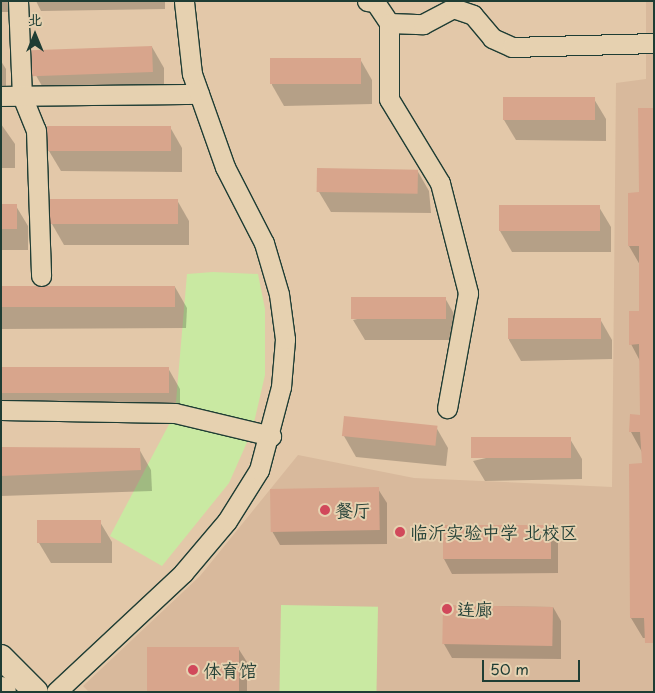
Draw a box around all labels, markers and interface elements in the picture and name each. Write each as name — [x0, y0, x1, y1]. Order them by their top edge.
text: 北 — [28, 9, 42, 30]
north arrow — [10, 10, 60, 60]
place label: 餐厅 — [335, 499, 371, 521]
marker: 餐厅 — [319, 504, 331, 516]
place label: 临沂实验中学 北校区 — [410, 521, 578, 543]
marker: 临沂实验中学 北校区 — [394, 526, 406, 538]
place label: 连廊 — [457, 598, 493, 620]
marker: 连廊 — [441, 603, 453, 615]
scale bar — [485, 650, 582, 682]
text: 50 m — [490, 657, 529, 680]
place label: 体育馆 — [203, 659, 257, 681]
marker: 体育馆 — [187, 664, 199, 676]

